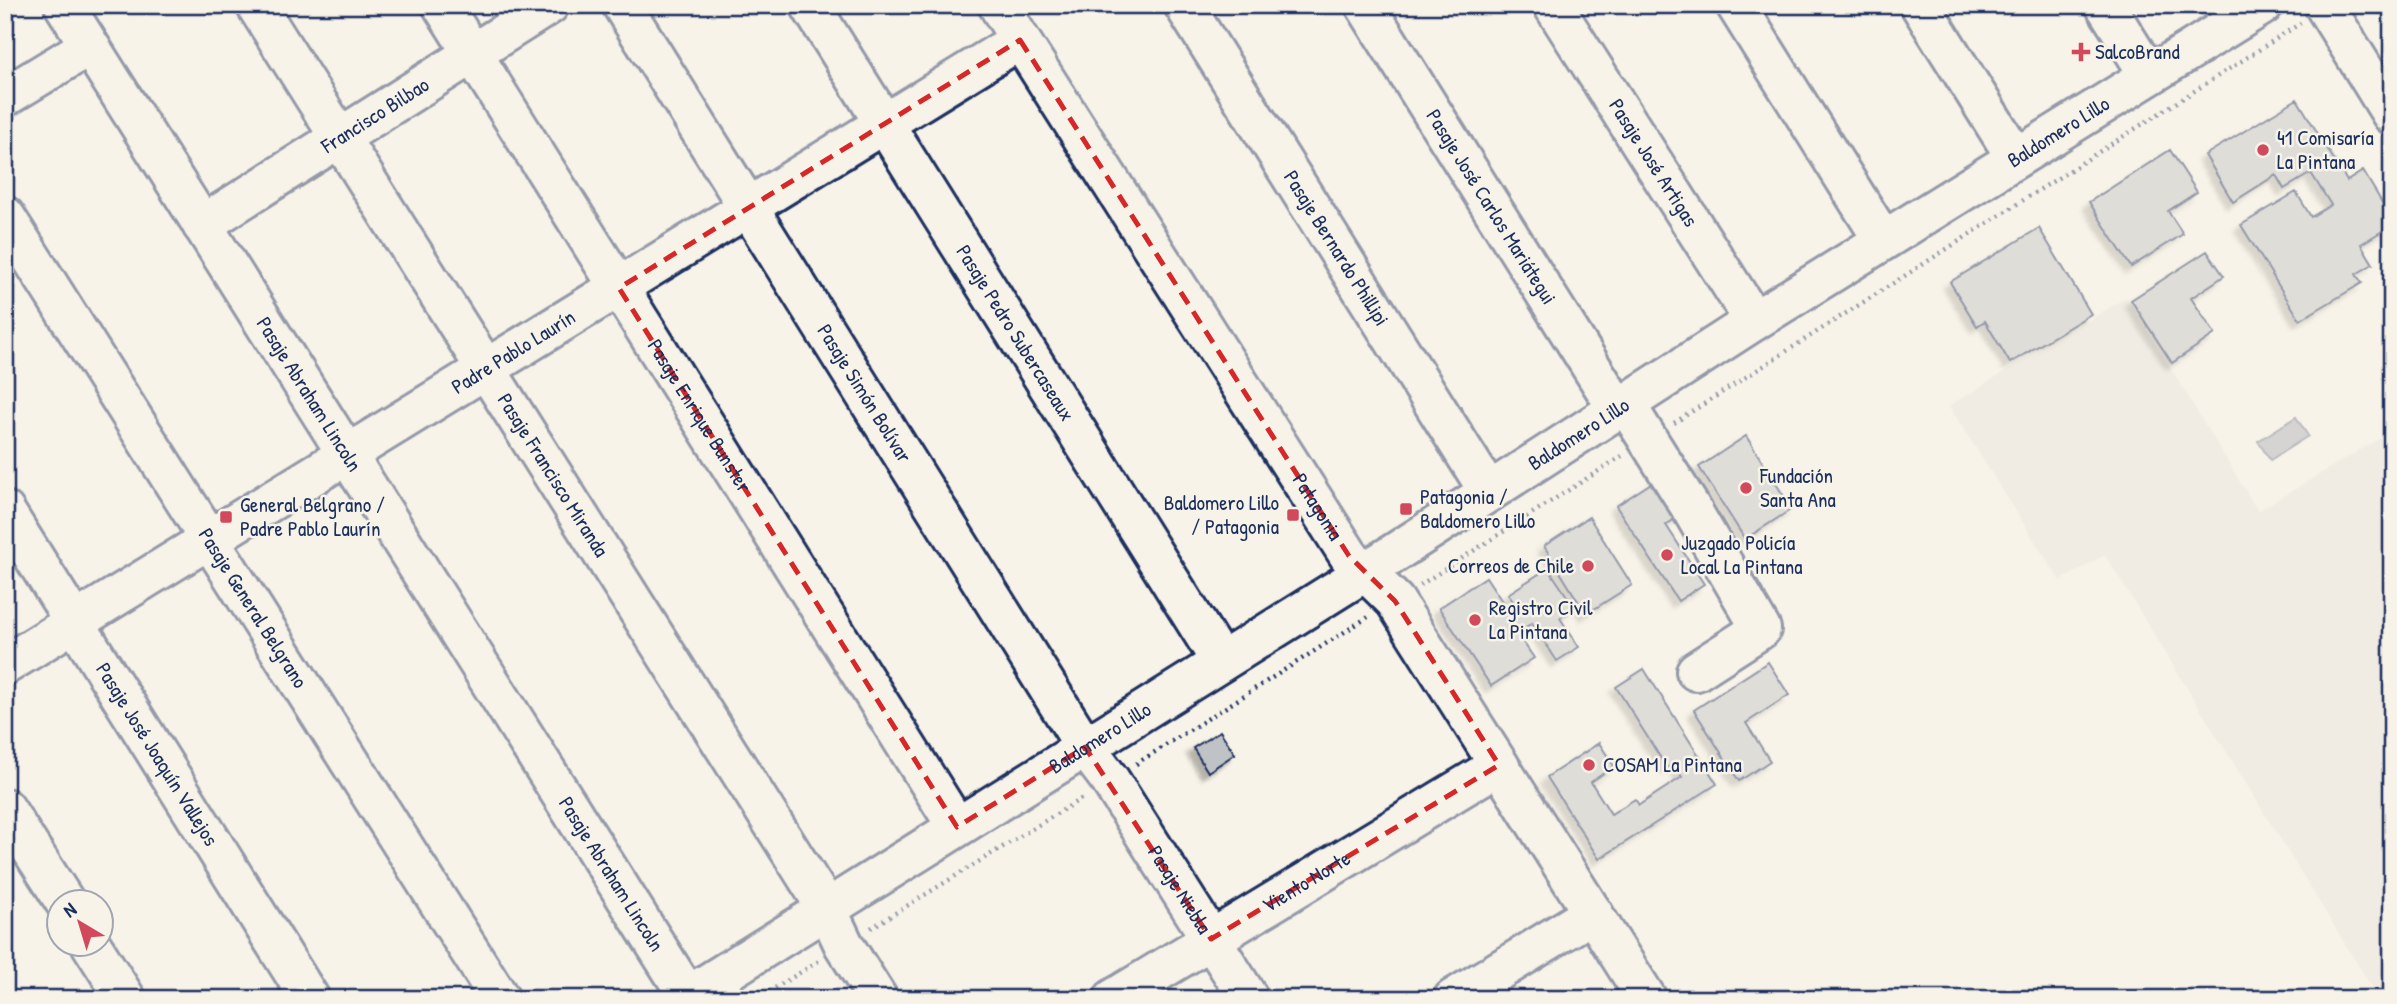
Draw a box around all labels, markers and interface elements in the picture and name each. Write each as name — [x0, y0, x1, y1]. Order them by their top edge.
place label: SalcoBrand — [2095, 37, 2180, 66]
marker: SalcoBrand — [2073, 44, 2089, 60]
street label: Francisco Bilbao — [315, 70, 434, 160]
street label: Baldomero Lillo — [2002, 89, 2115, 174]
street label: Pasaje José Artigas — [1602, 93, 1705, 232]
street label: Pasaje José Carlos Mariátegui — [1420, 103, 1564, 310]
place label: 41 Comisaría La Pintana — [2277, 123, 2374, 176]
marker: 41 Comisaría La Pintana — [2255, 142, 2271, 158]
street label: Pasaje Bernardo Phillipi — [1277, 165, 1396, 331]
street label: Pasaje Pedro Subercaseaux — [950, 239, 1082, 427]
street label: Padre Pablo Laurín — [446, 302, 581, 401]
street label: Pasaje Abraham Lincoln — [250, 311, 369, 477]
street label: Pasaje Simón Bolívar — [811, 318, 919, 468]
street label: Pasaje Enrique Bunster — [641, 333, 759, 498]
street label: Pasaje Francisco Miranda — [491, 387, 616, 562]
street label: Baldomero Lillo — [1522, 390, 1635, 477]
place label: Fundación Santa Ana — [1759, 461, 1836, 514]
street label: Patagonia — [1286, 468, 1350, 546]
marker: Fundación Santa Ana — [1738, 480, 1754, 496]
place label: Patagonia / Baldomero Lillo — [1420, 482, 1535, 535]
place label: Baldomero Lillo / Patagonia — [1164, 488, 1279, 541]
place label: General Belgrano / Padre Pablo Laurín — [240, 490, 385, 543]
marker: Patagonia / Baldomero Lillo — [1398, 501, 1414, 517]
marker: Baldomero Lillo / Patagonia — [1285, 507, 1301, 523]
marker: General Belgrano / Padre Pablo Laurín — [218, 509, 234, 525]
street label: Pasaje General Belgrano — [192, 522, 315, 694]
place label: Juzgado Policía Local La Pintana — [1681, 528, 1802, 581]
marker: Juzgado Policía Local La Pintana — [1659, 547, 1675, 563]
place label: Correos de Chile — [1448, 551, 1574, 580]
marker: Correos de Chile — [1580, 558, 1596, 574]
place label: Registro Civil La Pintana — [1489, 593, 1593, 646]
marker: Registro Civil La Pintana — [1467, 612, 1483, 628]
street label: Pasaje José Joaquín Vallejos — [89, 657, 226, 851]
street label: Baldomero Lillo — [1043, 695, 1156, 780]
place label: COSAM La Pintana — [1603, 750, 1742, 779]
marker: COSAM La Pintana — [1581, 757, 1597, 773]
street label: Pasaje Abraham Lincoln — [552, 791, 671, 957]
street label: Pasaje Niebla — [1141, 840, 1219, 939]
street label: Viento Norte — [1256, 844, 1356, 919]
north arrow — [46, 888, 116, 958]
text: N — [58, 896, 82, 923]

